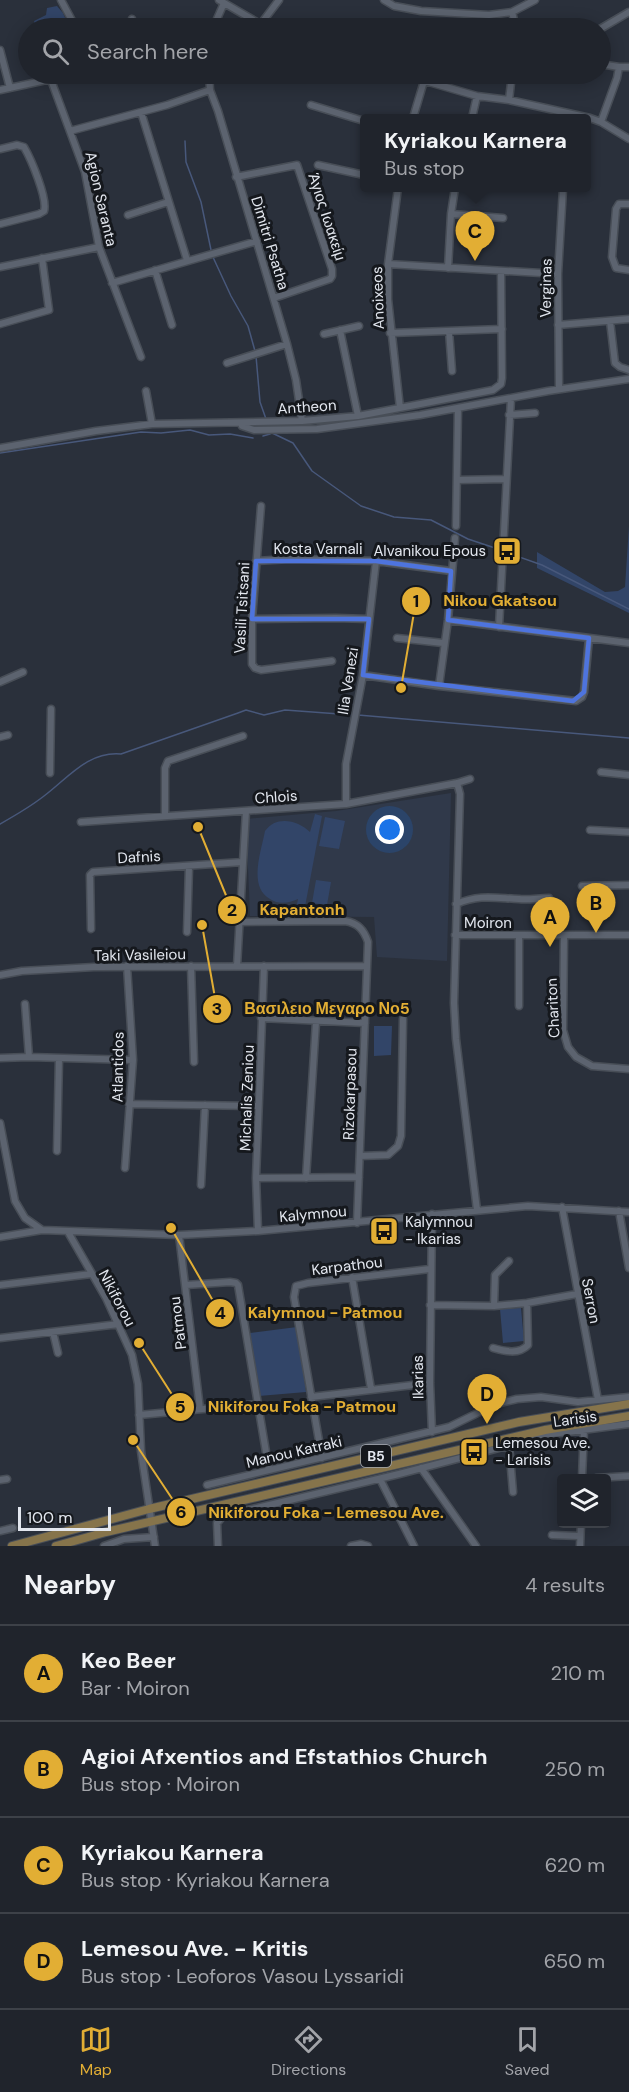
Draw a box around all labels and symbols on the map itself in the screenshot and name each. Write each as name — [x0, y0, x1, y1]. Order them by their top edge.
street label: Agion Saranta — [80, 150, 122, 248]
street label: Άγιος Ιωακείμ — [303, 171, 351, 263]
street label: Dimitri Psatha — [246, 194, 294, 292]
pin: C — [456, 212, 494, 261]
street label: Verginas — [535, 258, 557, 318]
street label: Anoixeos — [367, 266, 389, 330]
street label: Antheon — [277, 395, 337, 419]
bus stop icon: Alvanikou Epous — [491, 535, 523, 567]
street label: Kosta Varnali — [273, 539, 363, 559]
place label: Alvanikou Epous — [373, 541, 486, 561]
street label: Vasili Tsitsani — [230, 562, 254, 654]
callout: Nikou Gkatsou — [401, 584, 569, 618]
text: 1 — [413, 589, 419, 613]
text: Nikou Gkatsou — [443, 590, 557, 611]
street label: Ilia Venezi — [333, 646, 363, 716]
street label: Chlois — [254, 786, 298, 808]
your location — [375, 815, 404, 844]
street label: Dafnis — [117, 846, 161, 868]
pin: B — [576, 884, 616, 933]
callout: Kapantonh — [217, 893, 357, 927]
text: 2 — [227, 898, 237, 922]
pin: A — [530, 898, 570, 947]
text: Kapantonh — [259, 899, 345, 920]
street label: Moiron — [464, 913, 512, 933]
street label: Taki Vasileiou — [94, 944, 186, 966]
street label: Chariton — [541, 978, 565, 1038]
callout: Βασιλειο Μεγαρο Νο5 — [202, 992, 422, 1026]
text: 3 — [212, 997, 222, 1021]
text: Βασιλειο Μεγαρο Νο5 — [244, 998, 410, 1019]
street label: Atlantidos — [107, 1032, 129, 1102]
street label: Michalis Zeniou — [235, 1044, 259, 1152]
street label: Rizokarpasou — [338, 1048, 362, 1140]
street label: Kalymnou — [278, 1201, 348, 1227]
place label: Kalymnou - Ikarias — [405, 1212, 473, 1249]
bus stop icon: Kalymnou - Ikarias — [368, 1215, 400, 1247]
street label: Karpathou — [310, 1252, 384, 1280]
street label: Nikiforou — [94, 1266, 140, 1330]
street label: Serron — [577, 1277, 605, 1325]
street label: Patmou — [165, 1295, 191, 1351]
callout: Kalymnou - Patmou — [205, 1296, 414, 1330]
text: 4 — [214, 1301, 226, 1325]
text: Kalymnou - Patmou — [248, 1302, 402, 1323]
street label: Ikarias — [408, 1355, 428, 1399]
pin: D — [468, 1374, 506, 1424]
callout: Nikiforou Foka - Patmou — [165, 1390, 408, 1424]
text: 5 — [174, 1395, 186, 1419]
text: Nikiforou Foka - Patmou — [208, 1396, 396, 1417]
street label: Larisis — [552, 1406, 598, 1432]
street label: Manou Katraki — [244, 1431, 344, 1473]
place label: Lemesou Ave. - Larisis — [495, 1433, 590, 1470]
bus stop icon: Lemesou Ave. - Larisis — [458, 1436, 490, 1468]
road number: B5 — [361, 1445, 391, 1467]
callout: Nikiforou Foka - Lemesou Ave. — [166, 1495, 456, 1529]
text: 6 — [175, 1500, 187, 1524]
text: Nikiforou Foka - Lemesou Ave. — [208, 1502, 444, 1523]
scale bar — [18, 1504, 111, 1532]

